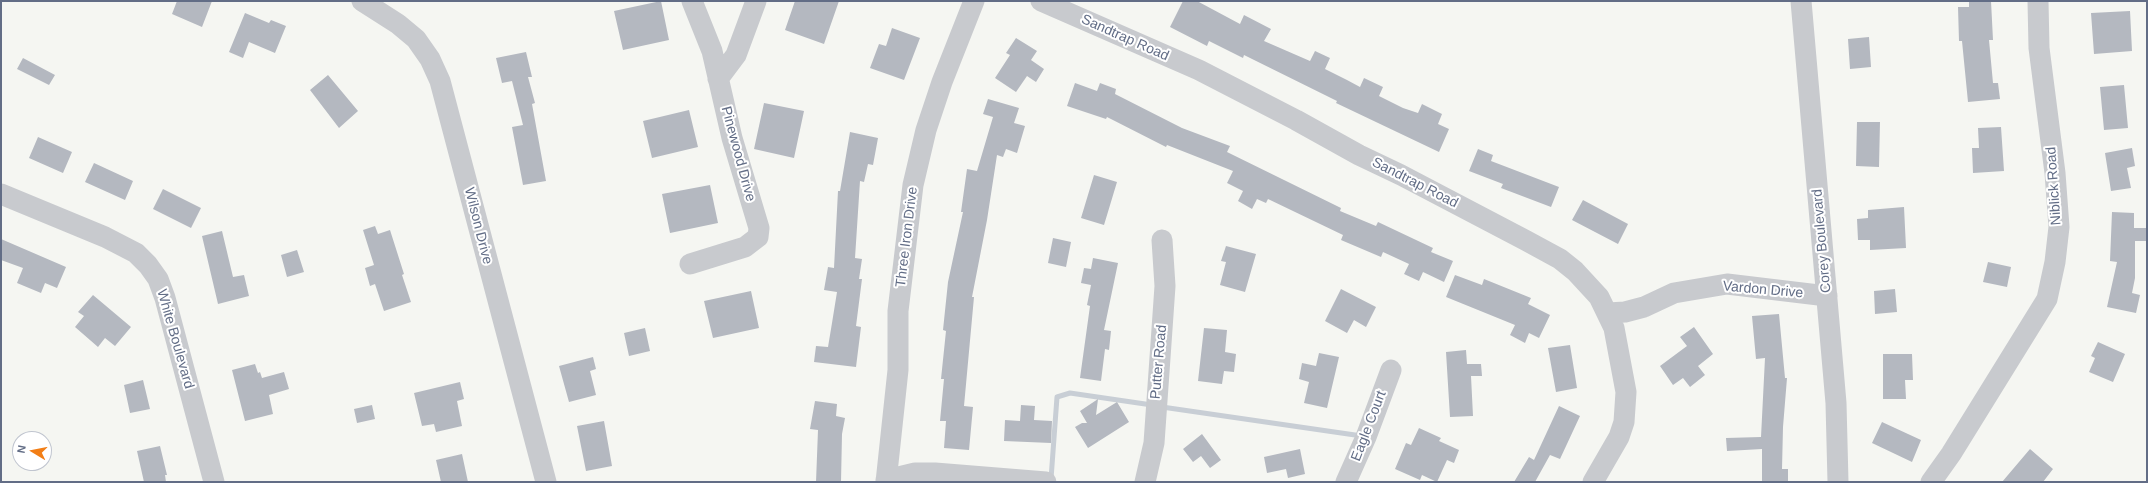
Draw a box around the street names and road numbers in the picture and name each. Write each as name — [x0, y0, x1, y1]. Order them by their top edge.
street label: Sandtrap Road — [1079, 11, 1171, 65]
street label: Pinewood Drive — [717, 104, 759, 204]
street label: Niblick Road — [2043, 146, 2065, 226]
street label: Sandtrap Road — [1369, 154, 1461, 212]
street label: Wilson Drive — [460, 186, 496, 266]
street label: Three Iron Drive — [892, 186, 922, 288]
street label: Corey Boulevard — [1809, 188, 1835, 294]
street label: Vardon Drive — [1722, 278, 1804, 302]
street label: White Boulevard — [153, 287, 197, 391]
street label: Putter Road — [1147, 324, 1171, 400]
street label: Eagle Court — [1348, 388, 1390, 464]

